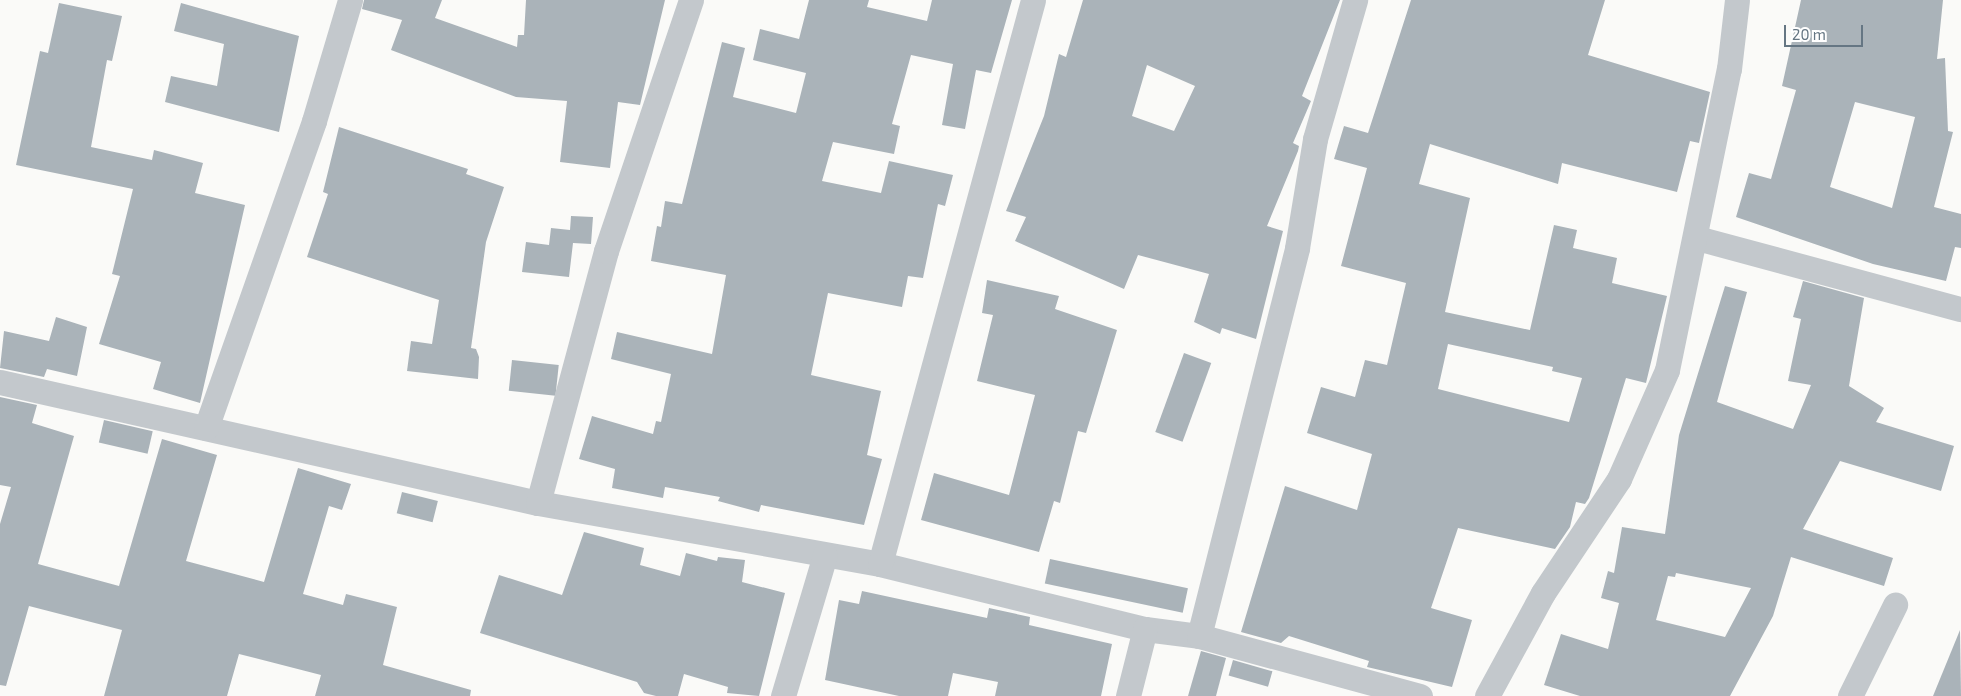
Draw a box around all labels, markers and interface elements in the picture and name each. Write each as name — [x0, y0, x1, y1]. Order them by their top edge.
scale bar — [1786, 15, 1865, 47]
text: 20 m — [1792, 25, 1826, 43]

